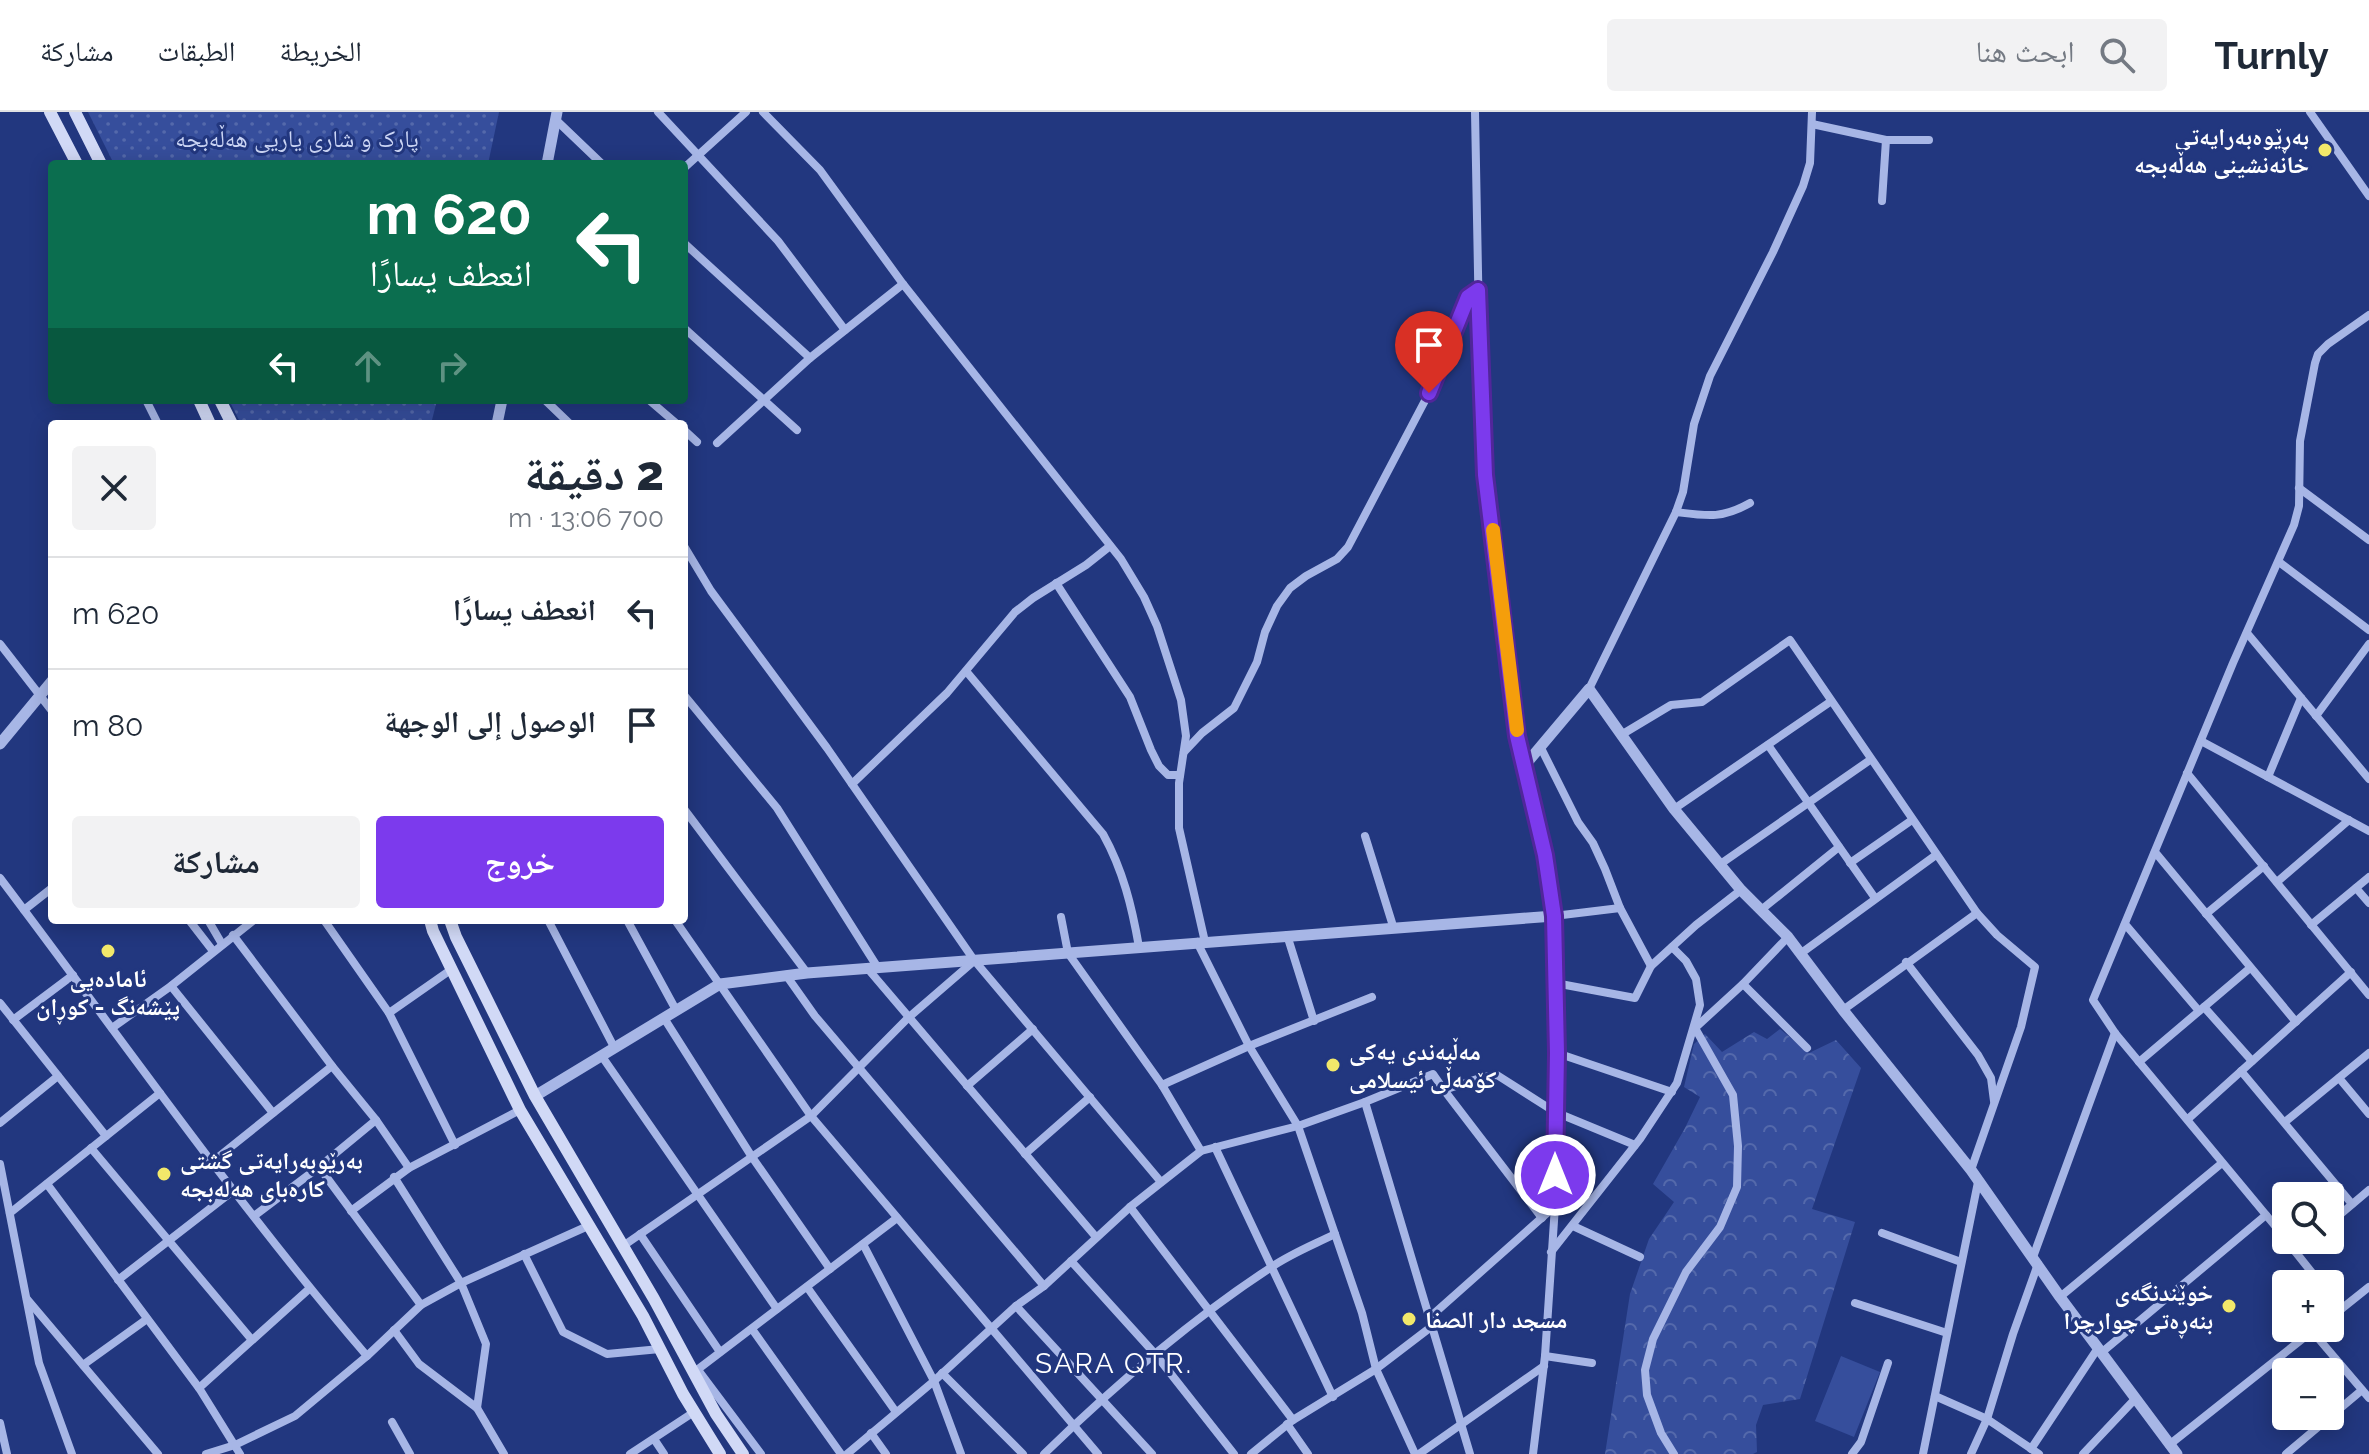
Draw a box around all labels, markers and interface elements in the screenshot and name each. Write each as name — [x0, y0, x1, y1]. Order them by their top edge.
search box — [1607, 19, 2167, 91]
icon: search — [2095, 33, 2139, 77]
text: Turnly — [2215, 33, 2329, 78]
text: ابحث هنا — [1975, 34, 2075, 69]
text: مشاركة — [40, 35, 114, 68]
text: الطبقات — [158, 35, 235, 68]
text: الخريطة — [279, 35, 362, 68]
place label: بەڕێوەبەرایەتی خانەنشینی هەڵەبجە — [2134, 122, 2309, 179]
park label: پارک و شاری یاریی ھەڵەبجە — [175, 124, 419, 153]
marker: بەڕێوەبەرایەتی خانەنشینی هەڵەبجە — [2316, 141, 2334, 159]
text: 620 m — [366, 181, 532, 247]
icon: left — [560, 192, 664, 296]
text: انعطف يسارًا — [370, 252, 532, 294]
pin — [1395, 311, 1463, 393]
icon: arrive — [1407, 323, 1451, 367]
icon: left — [262, 344, 306, 388]
icon: ahead — [346, 344, 390, 388]
icon: right — [430, 344, 474, 388]
text: 2 دقيقة — [524, 445, 664, 501]
button: close — [72, 446, 156, 530]
text: 700 m · 13:06 — [508, 503, 664, 533]
icon: left — [620, 591, 664, 635]
text: انعطف يسارًا — [453, 592, 596, 627]
text: 620 m — [72, 596, 159, 631]
icon: arrive — [620, 703, 664, 747]
text: الوصول إلى الوجهة — [384, 704, 596, 739]
text: 80 m — [72, 708, 143, 743]
button: مشاركة — [72, 816, 360, 908]
button: خروج — [376, 816, 664, 908]
marker: ئامادەیی پێشەنگ - کوڕان — [99, 942, 117, 960]
place label: ئامادەیی پێشەنگ - کوڕان — [36, 964, 180, 1024]
place label: مەڵبەندی یەکی کۆمەڵی ئیسلامی — [1349, 1037, 1497, 1094]
marker: مەڵبەندی یەکی کۆمەڵی ئیسلامی — [1324, 1056, 1342, 1074]
position arrow — [1513, 1133, 1597, 1217]
place label: بەرێوبەرایەتی گشتی کارەبای هەلەبجە — [180, 1146, 363, 1203]
marker: بەرێوبەرایەتی گشتی کارەبای هەلەبجە — [155, 1165, 173, 1183]
map controls — [2272, 1182, 2344, 1430]
button: search — [2272, 1182, 2344, 1254]
button: + — [2272, 1270, 2344, 1342]
place label: خوێندنگەی بنەڕەتی چوارچرا — [2063, 1278, 2213, 1338]
marker: خوێندنگەی بنەڕەتی چوارچرا — [2220, 1297, 2238, 1315]
place label: مسجد دار الصفا — [1425, 1305, 1567, 1334]
marker: مسجد دار الصفا — [1400, 1310, 1418, 1328]
district label: SARA QTR. — [1035, 1347, 1193, 1380]
button: − — [2272, 1358, 2344, 1430]

